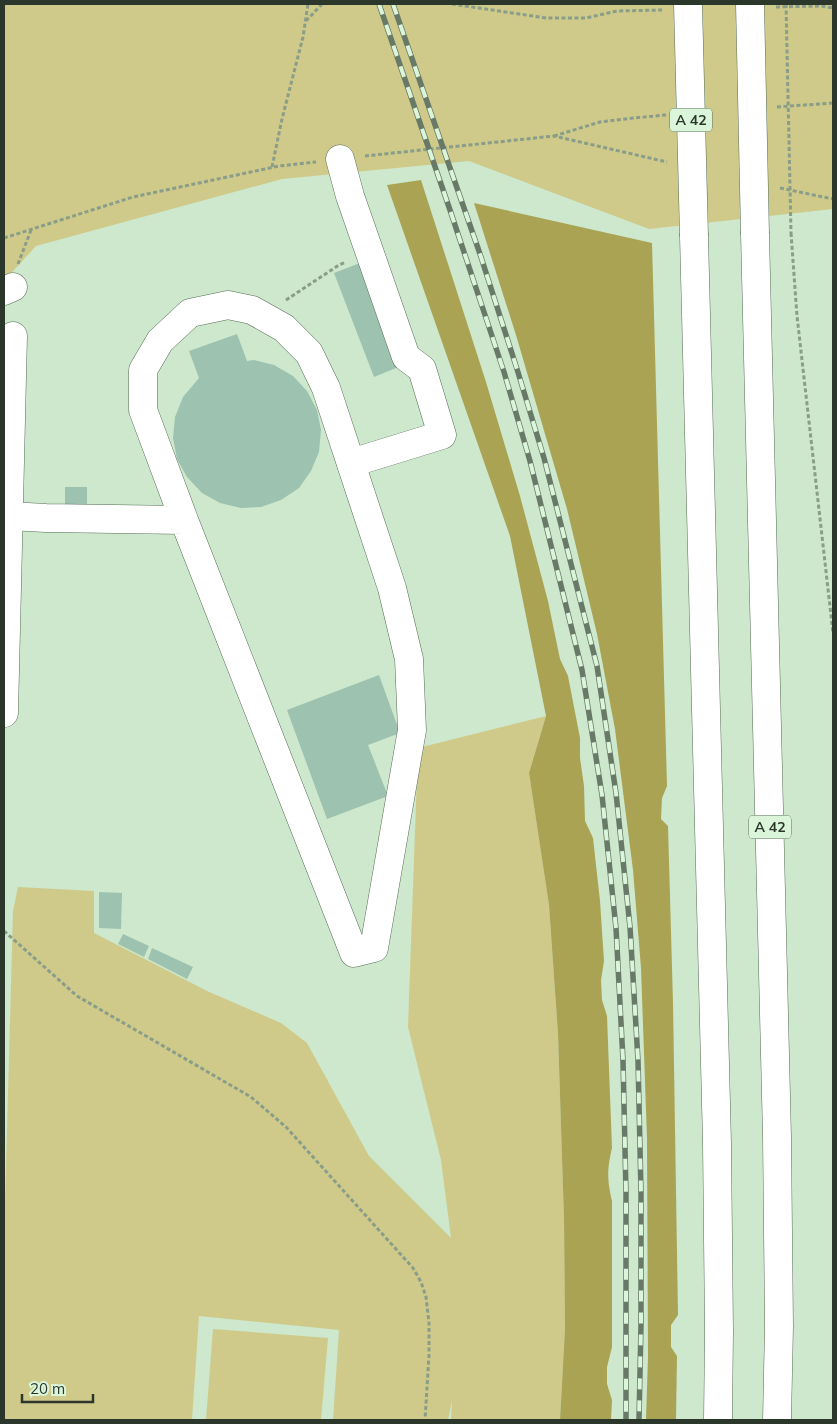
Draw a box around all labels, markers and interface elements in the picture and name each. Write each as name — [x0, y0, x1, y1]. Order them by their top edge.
road number: A 42 — [670, 108, 712, 132]
road number: A 42 — [749, 816, 791, 839]
scale bar — [22, 1372, 94, 1404]
text: 20 m — [30, 1379, 65, 1398]

